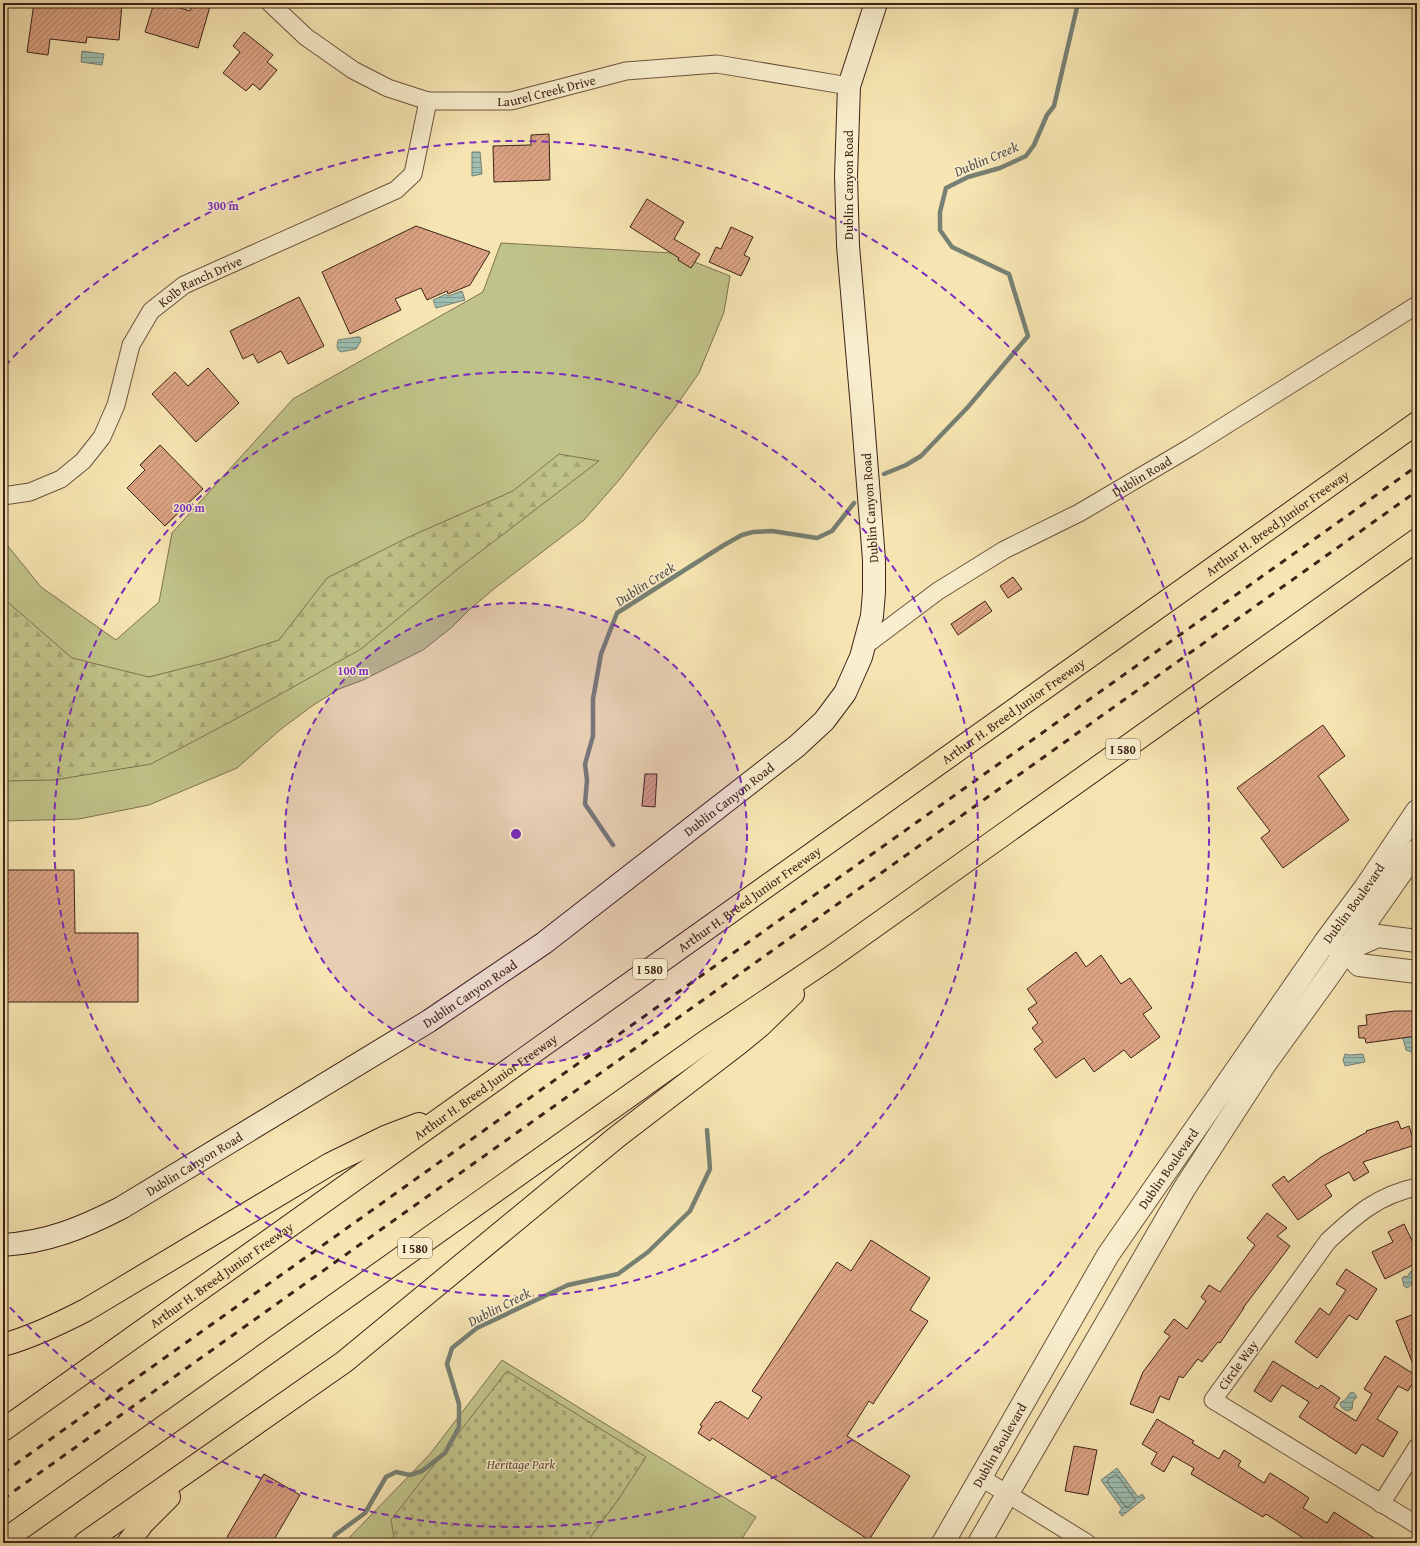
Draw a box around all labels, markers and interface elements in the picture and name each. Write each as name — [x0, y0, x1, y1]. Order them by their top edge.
street label: Laurel Creek Drive — [497, 70, 597, 111]
street label: Dublin Canyon Road — [839, 130, 858, 240]
water label: Dublin Creek — [950, 136, 1022, 182]
text: 300 m — [207, 197, 240, 214]
street label: Kolb Ranch Drive — [154, 251, 245, 312]
street label: Dublin Road — [1108, 451, 1175, 501]
street label: Dublin Canyon Road — [857, 452, 883, 563]
street label: Arthur H. Breed Junior Freeway — [1201, 465, 1353, 580]
text: 200 m — [173, 499, 206, 516]
water label: Dublin Creek — [610, 557, 679, 611]
street label: Arthur H. Breed Junior Freeway — [937, 653, 1089, 768]
text: 100 m — [337, 662, 370, 679]
road number: I 580 — [1106, 739, 1140, 759]
street label: Dublin Canyon Road — [679, 758, 778, 840]
centre of rings — [509, 827, 523, 841]
street label: Arthur H. Breed Junior Freeway — [674, 841, 825, 956]
street label: Dublin Boulevard — [1318, 859, 1389, 947]
street label: Dublin Canyon Road — [419, 955, 520, 1032]
road number: I 580 — [633, 959, 667, 979]
street label: Arthur H. Breed Junior Freeway — [410, 1029, 561, 1144]
street label: Dublin Boulevard — [1133, 1124, 1203, 1213]
street label: Dublin Canyon Road — [142, 1127, 246, 1200]
street label: Arthur H. Breed Junior Freeway — [146, 1217, 297, 1332]
road number: I 580 — [398, 1238, 432, 1258]
water label: Dublin Creek — [463, 1282, 534, 1332]
street label: Circle Way — [1213, 1336, 1263, 1394]
street label: Dublin Boulevard — [967, 1399, 1031, 1491]
park label: Heritage Park — [486, 1455, 555, 1474]

